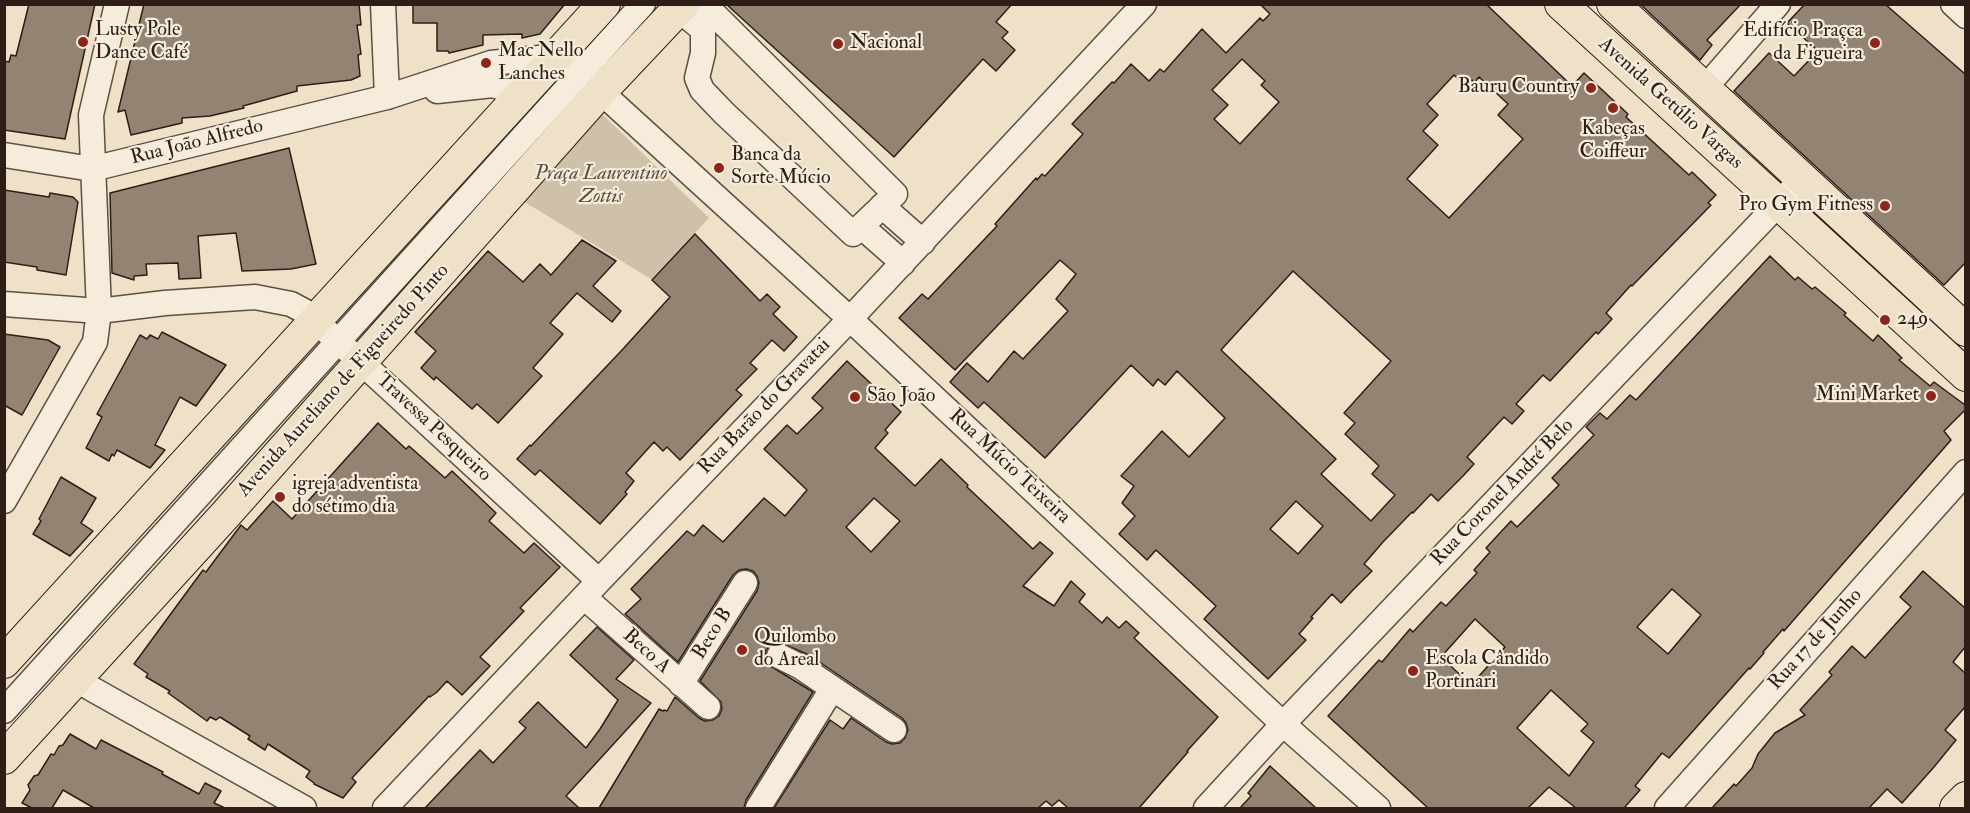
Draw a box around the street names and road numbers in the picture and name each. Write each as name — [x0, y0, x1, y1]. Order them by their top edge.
street label: Avenida Getúlio Vargas — [1593, 33, 1747, 175]
street label: Rua João Alfredo — [128, 115, 266, 171]
street label: Avenida Aureliano de Figueiredo Pinto — [233, 260, 455, 502]
street label: Rua Barão do Gravatai — [694, 334, 836, 480]
street label: Travessa Pesqueiro — [370, 368, 496, 488]
street label: Rua Múcio Teixeira — [943, 405, 1075, 529]
street label: Rua Coronel André Belo — [1427, 415, 1579, 571]
street label: Rua 17 de Junho — [1764, 584, 1868, 696]
street label: Beco B — [688, 604, 738, 664]
street label: Beco A — [617, 624, 675, 680]

